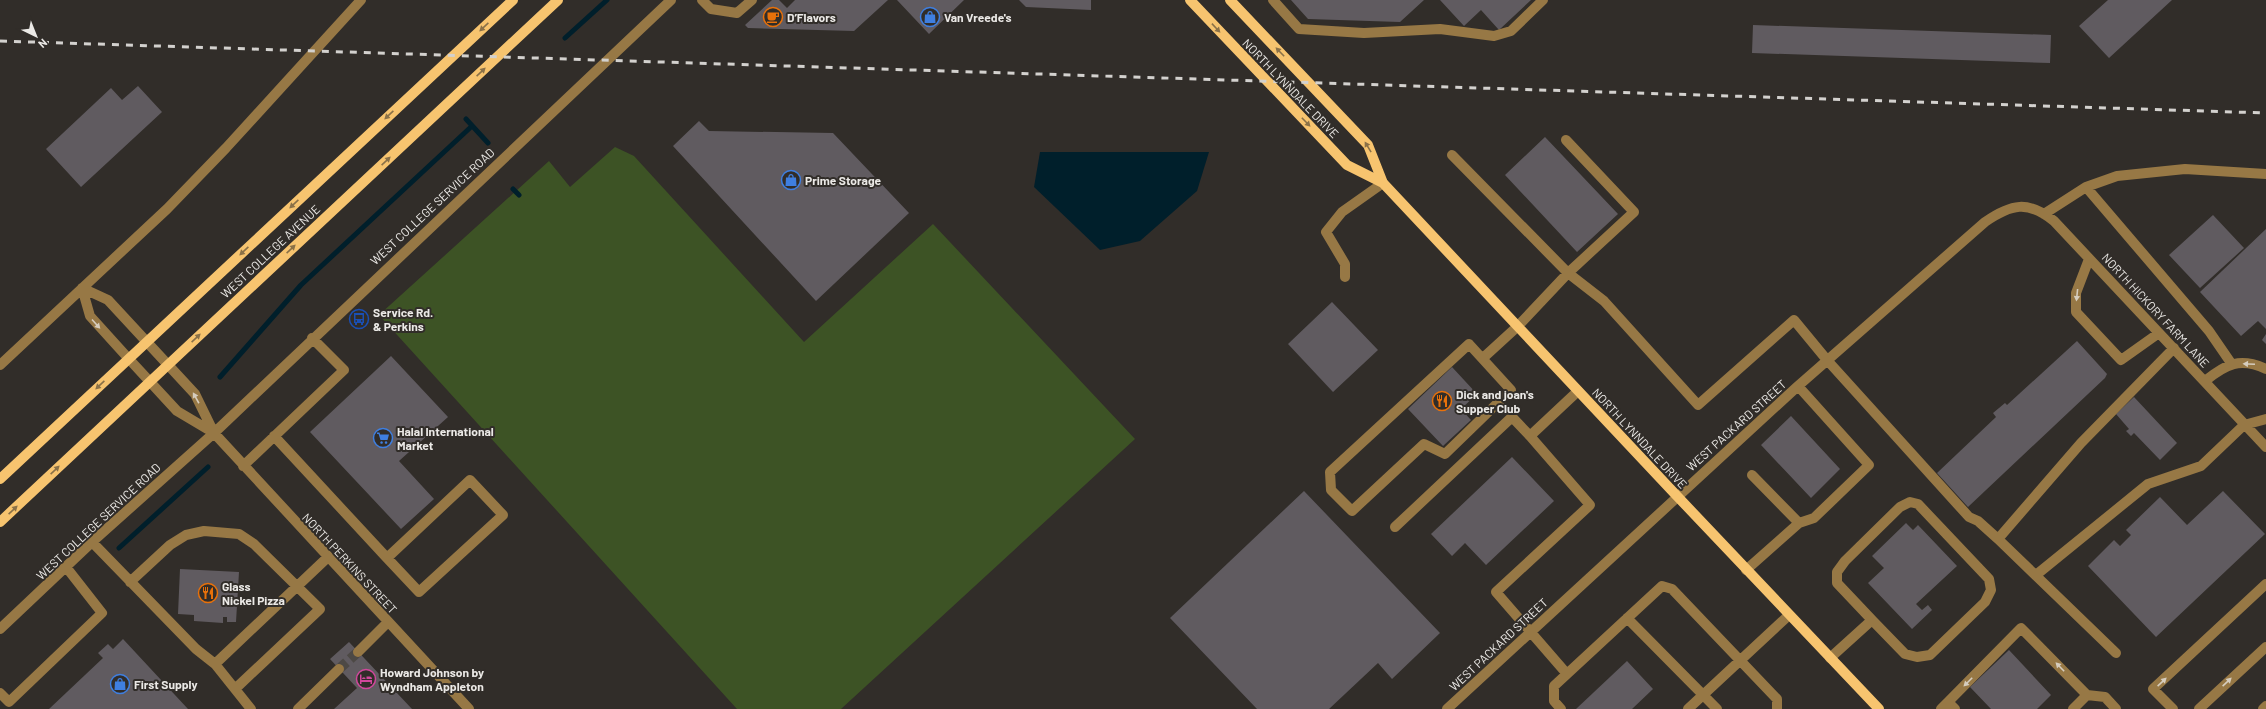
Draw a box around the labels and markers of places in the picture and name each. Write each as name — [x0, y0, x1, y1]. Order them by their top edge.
cafe icon: D’Flavors — [762, 6, 784, 28]
shop icon: Van Vreede's — [919, 6, 941, 28]
place label: D’Flavors — [787, 10, 836, 24]
place label: Van Vreede's — [944, 10, 1011, 24]
shop icon: Prime Storage — [780, 169, 802, 191]
place label: Prime Storage — [805, 173, 882, 187]
place label: Service Rd. & Perkins — [373, 305, 433, 333]
bus stop icon: Service Rd. & Perkins — [348, 308, 370, 330]
place label: Dick and joan's Supper Club — [1456, 387, 1534, 415]
restaurant icon: Dick and joan's Supper Club — [1431, 390, 1453, 412]
place label: Halal International Market — [397, 424, 494, 452]
supermarket icon: Halal International Market — [372, 427, 394, 449]
place label: Glass Nickel Pizza — [222, 579, 285, 607]
restaurant icon: Glass Nickel Pizza — [197, 582, 219, 604]
place label: Howard Johnson by Wyndham Appleton — [380, 665, 484, 693]
hotel icon: Howard Johnson by Wyndham Appleton — [355, 668, 377, 690]
shop icon: First Supply — [109, 673, 131, 695]
place label: First Supply — [134, 677, 198, 691]

